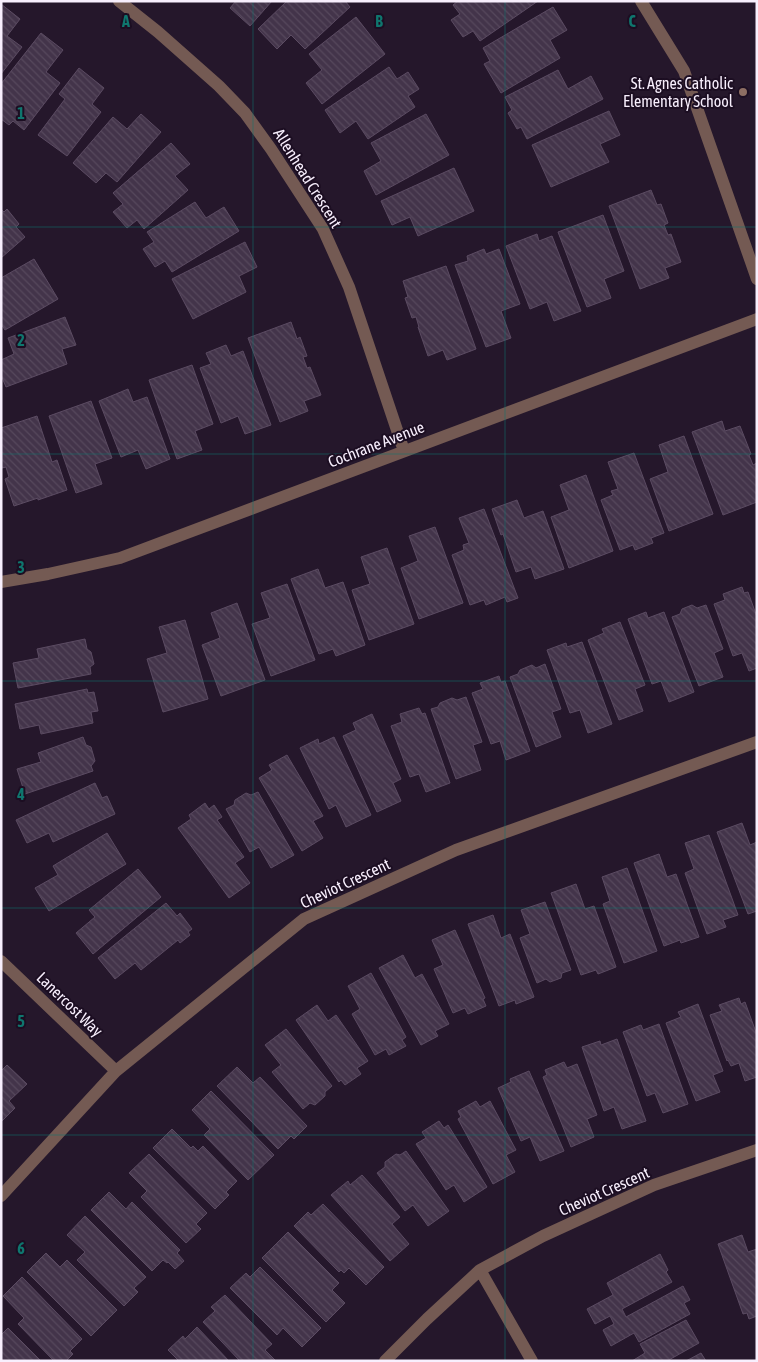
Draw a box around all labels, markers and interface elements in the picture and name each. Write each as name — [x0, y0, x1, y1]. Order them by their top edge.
text: A — [121, 12, 130, 30]
text: B — [375, 12, 383, 30]
text: C — [628, 12, 636, 30]
place label: St. Agnes Catholic Elementary School — [623, 74, 734, 111]
marker: St. Agnes Catholic Elementary School — [737, 86, 749, 98]
text: 1 — [17, 104, 25, 122]
street label: Allenhead Crescent — [270, 125, 346, 231]
text: 2 — [17, 331, 25, 349]
street label: Cochrane Avenue — [325, 417, 427, 471]
text: 3 — [17, 558, 25, 576]
text: 4 — [16, 785, 25, 803]
street label: Cheviot Crescent — [297, 854, 393, 912]
street label: Lanercost Way — [33, 968, 107, 1041]
text: 5 — [17, 1012, 25, 1030]
street label: Cheviot Crescent — [556, 1163, 652, 1219]
text: 6 — [17, 1239, 25, 1257]

